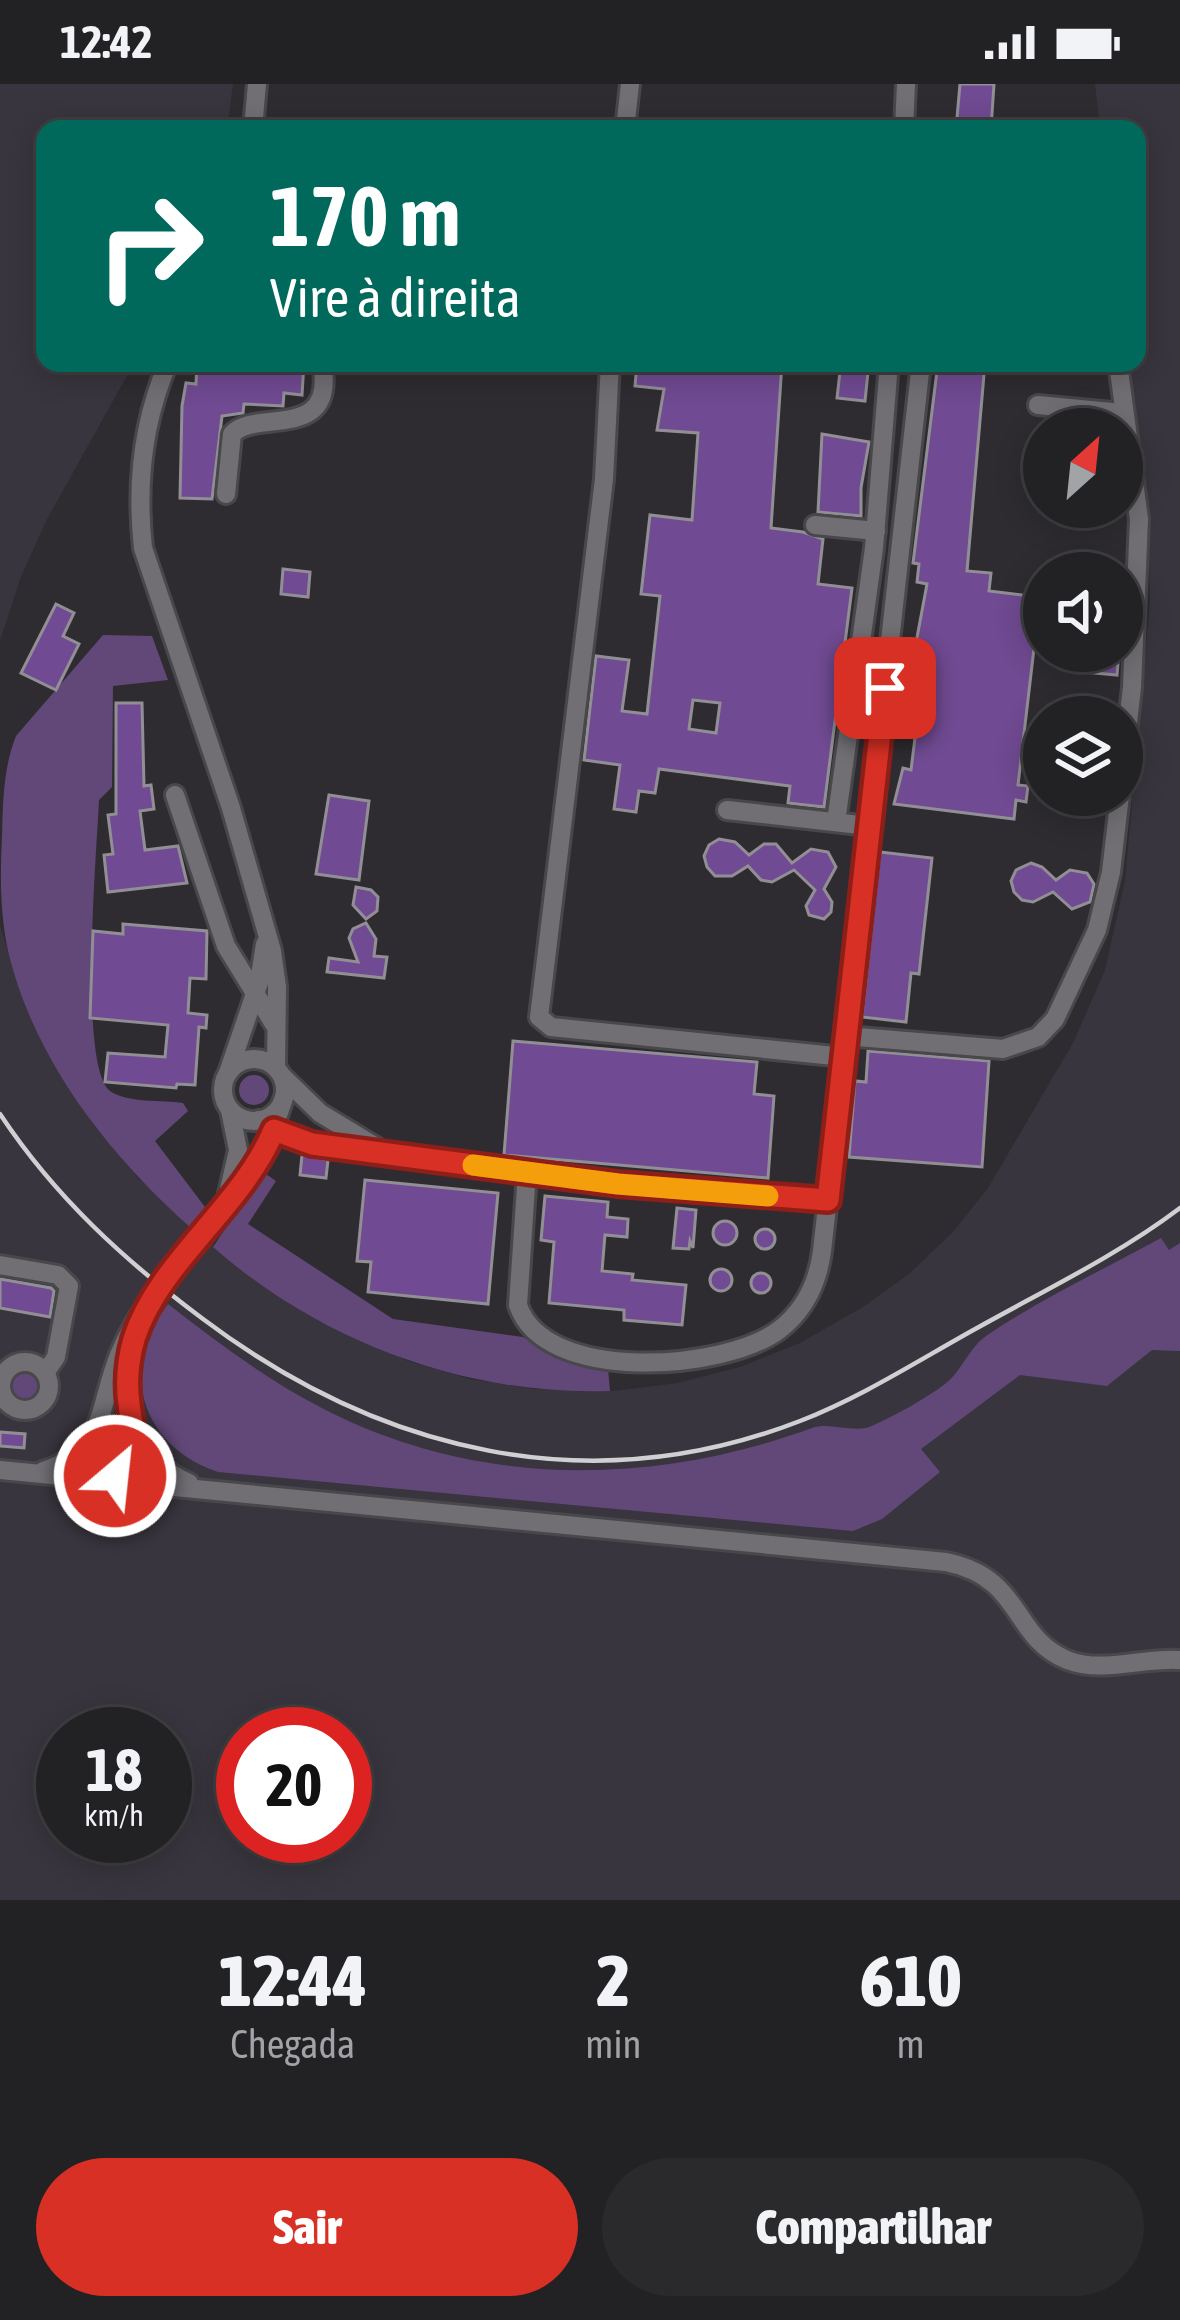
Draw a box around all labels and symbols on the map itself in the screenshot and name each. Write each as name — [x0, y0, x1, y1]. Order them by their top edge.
north arrow — [1023, 408, 1143, 528]
pin — [834, 637, 936, 739]
position arrow — [52, 1413, 178, 1539]
speed limit sign: 20 — [216, 1707, 372, 1863]

